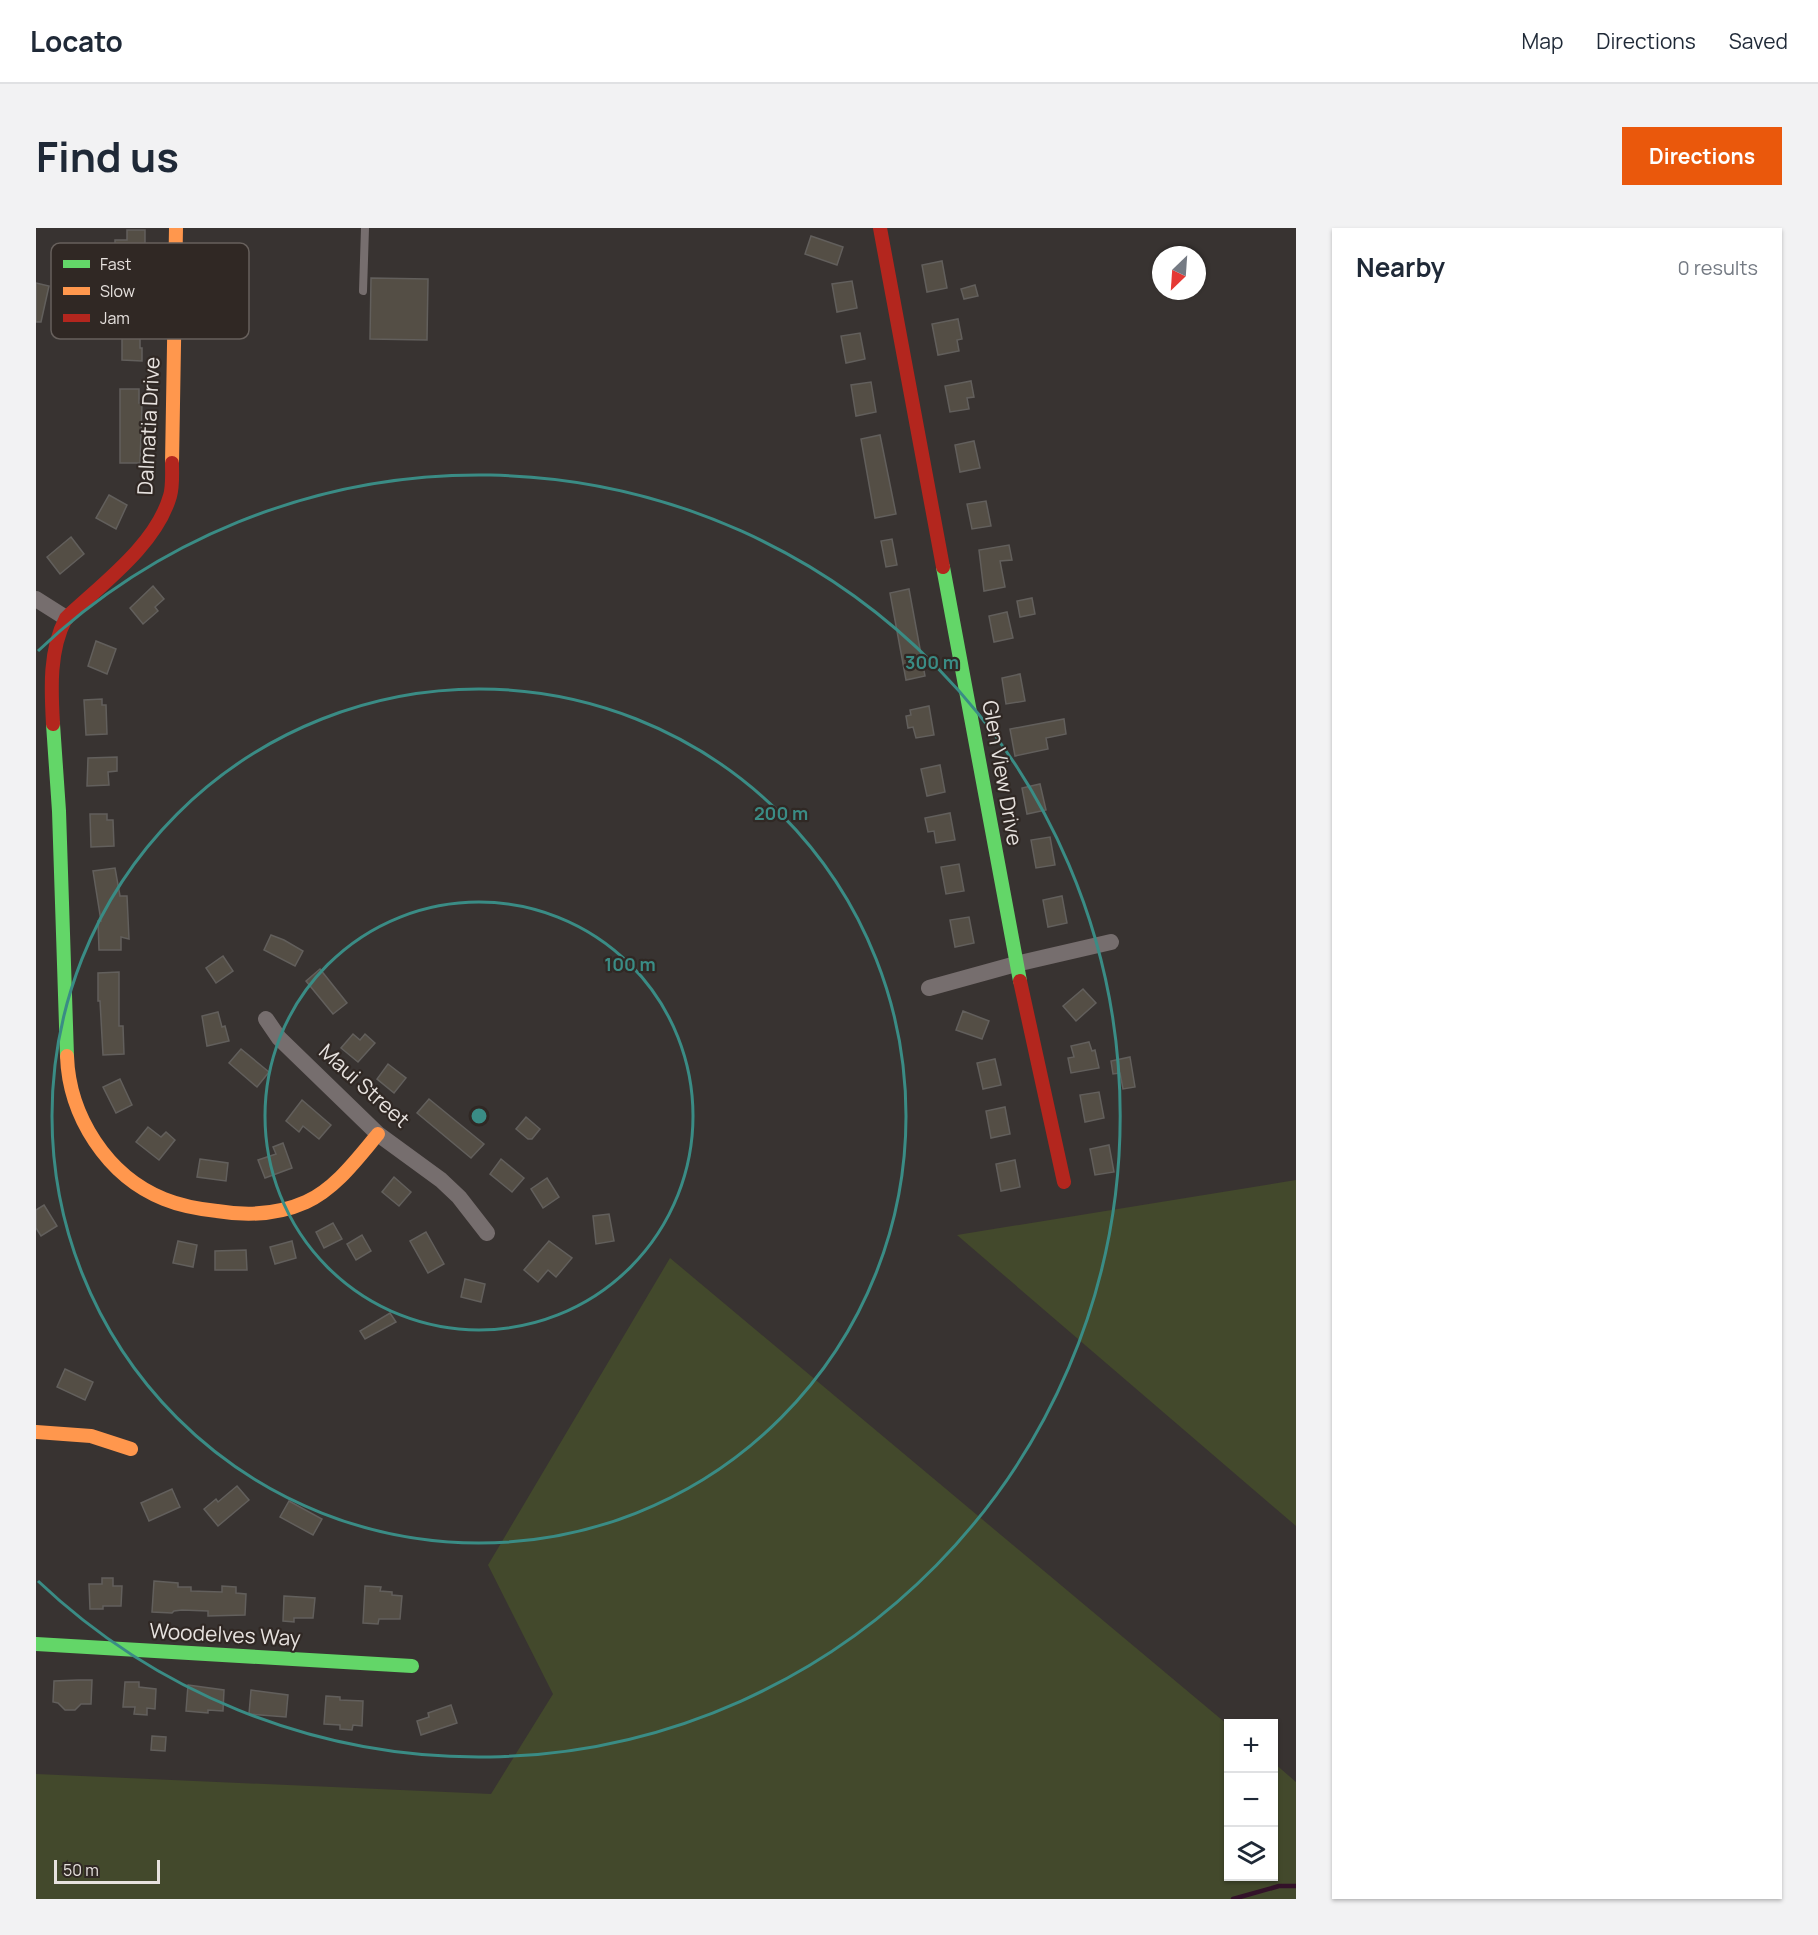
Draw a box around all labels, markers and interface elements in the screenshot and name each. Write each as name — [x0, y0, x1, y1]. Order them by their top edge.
text: Locato — [30, 22, 123, 60]
text: Map — [1522, 27, 1563, 55]
text: Directions — [1596, 27, 1696, 55]
text: Saved — [1729, 27, 1788, 55]
text: Find us — [36, 127, 179, 185]
button: Directions — [1622, 127, 1782, 185]
legend — [51, 243, 249, 339]
north arrow — [1152, 246, 1206, 300]
text: Nearby — [1356, 249, 1445, 285]
text: Fast — [100, 253, 131, 275]
text: 0 results — [1678, 254, 1758, 281]
text: Slow — [100, 280, 135, 302]
text: Jam — [100, 307, 130, 329]
street label: Dalmatia Drive — [130, 356, 166, 496]
text: 300 m — [905, 650, 959, 674]
street label: Glen View Drive — [976, 698, 1030, 848]
text: 200 m — [754, 801, 808, 825]
text: 100 m — [604, 952, 656, 976]
street label: Maui Street — [313, 1037, 416, 1133]
centre of rings — [469, 1106, 489, 1126]
street label: Woodelves Way — [149, 1616, 301, 1652]
map controls — [1224, 1719, 1278, 1881]
button: + — [1224, 1719, 1278, 1773]
button: − — [1224, 1773, 1278, 1827]
button: layers — [1224, 1827, 1278, 1881]
scale bar — [54, 1857, 160, 1884]
text: 50 m — [63, 1859, 99, 1881]

